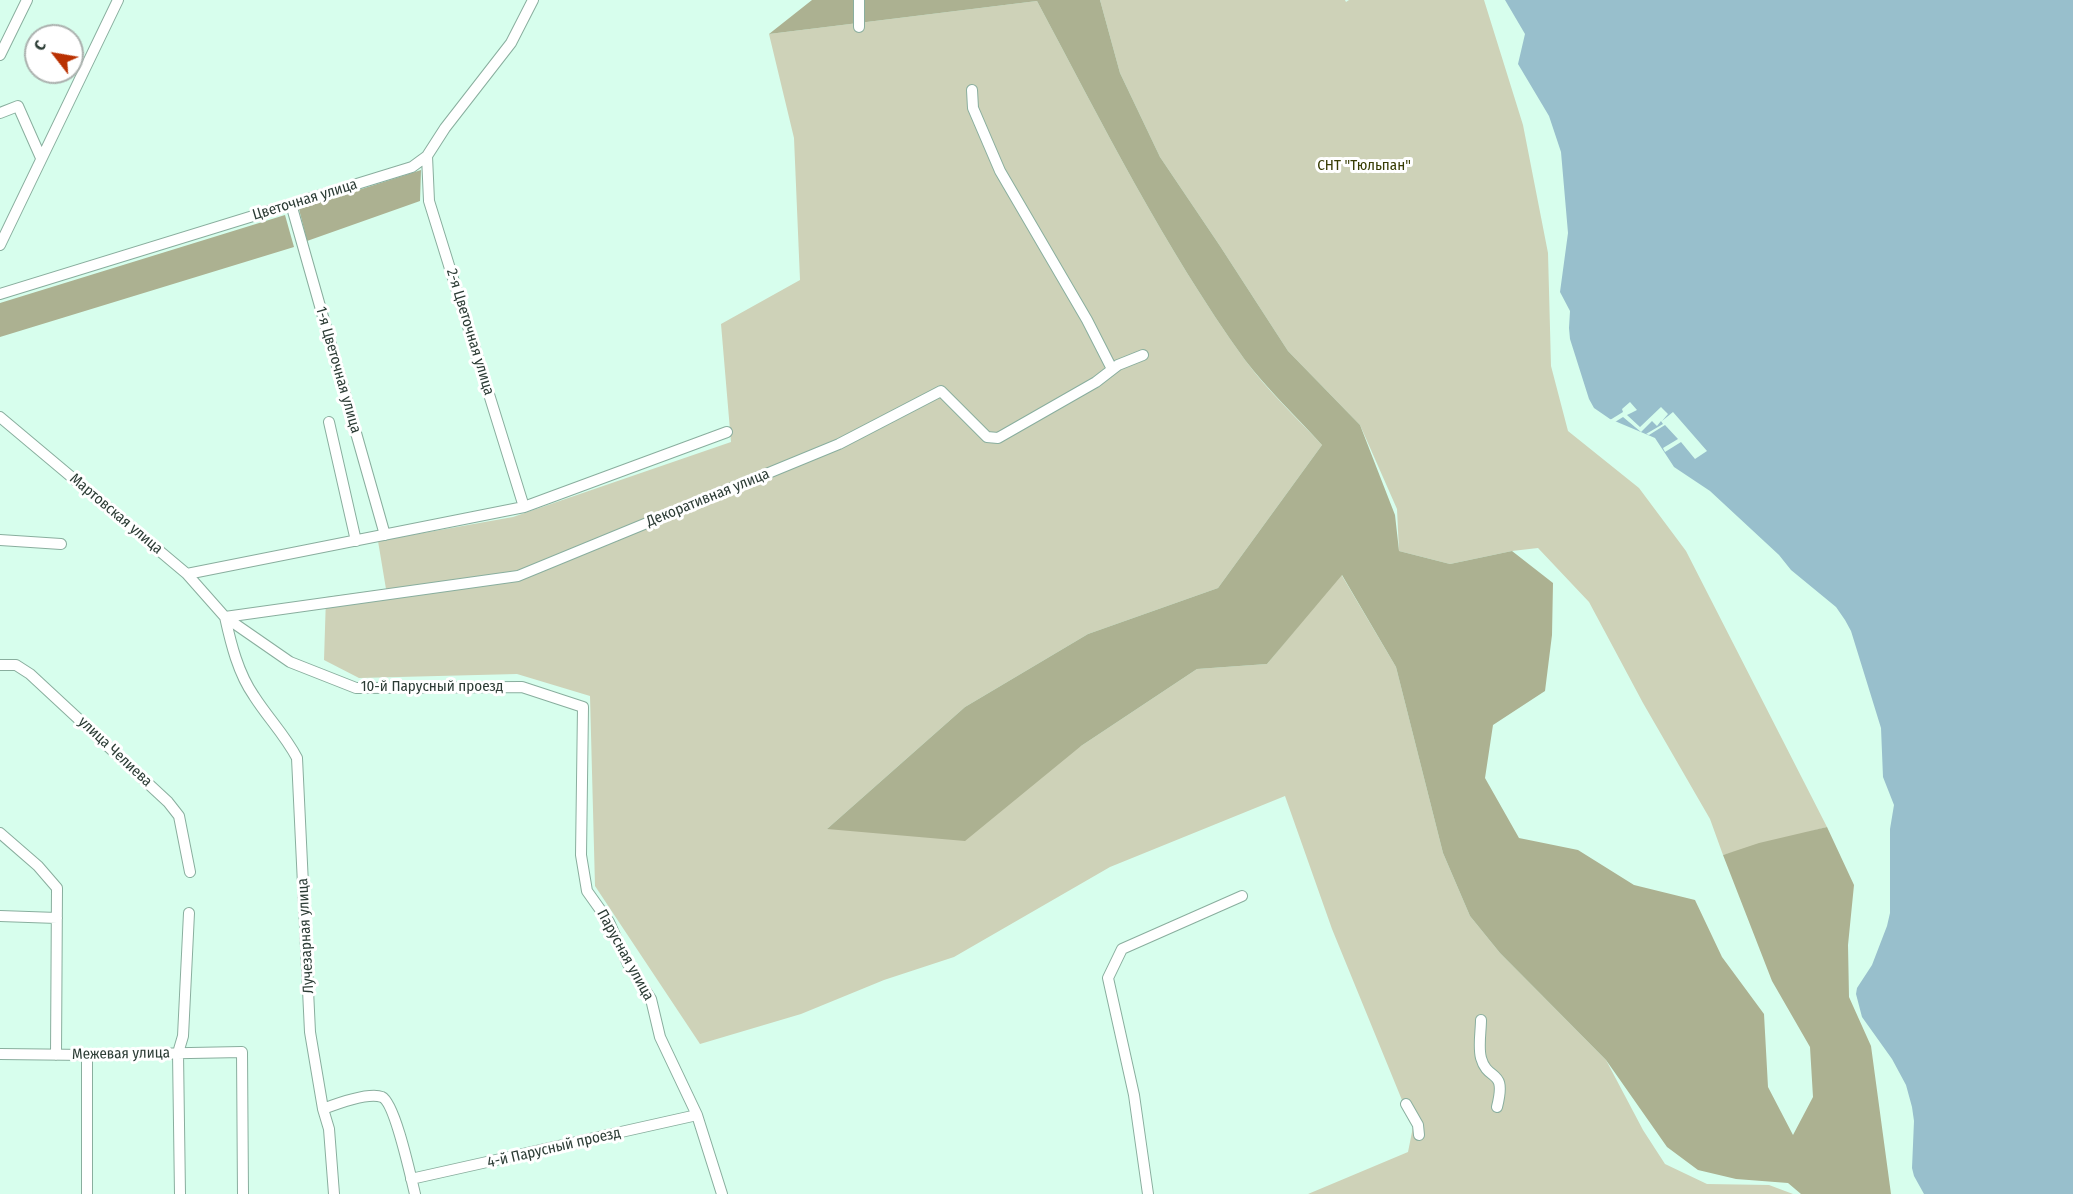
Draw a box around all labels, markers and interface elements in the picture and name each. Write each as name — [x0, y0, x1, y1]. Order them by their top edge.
north arrow — [24, 24, 84, 84]
text: С — [30, 37, 50, 54]
park label: СНТ "Тюльпан" — [1317, 157, 1411, 175]
street label: Цветочная улица — [250, 176, 360, 224]
street label: 2-я Цветочная улица — [442, 267, 498, 397]
street label: 1-я Цветочная улица — [311, 305, 365, 435]
street label: Декоративная улица — [644, 465, 772, 531]
street label: Мартовская улица — [66, 470, 166, 558]
street label: 10-й Парусный проезд — [361, 678, 503, 696]
street label: улица Челиева — [74, 713, 156, 791]
street label: Лучезарная улица — [294, 878, 318, 994]
street label: Парусная улица — [593, 906, 657, 1004]
street label: Межевая улица — [72, 1044, 170, 1064]
street label: 4-й Парусный проезд — [486, 1124, 622, 1172]

